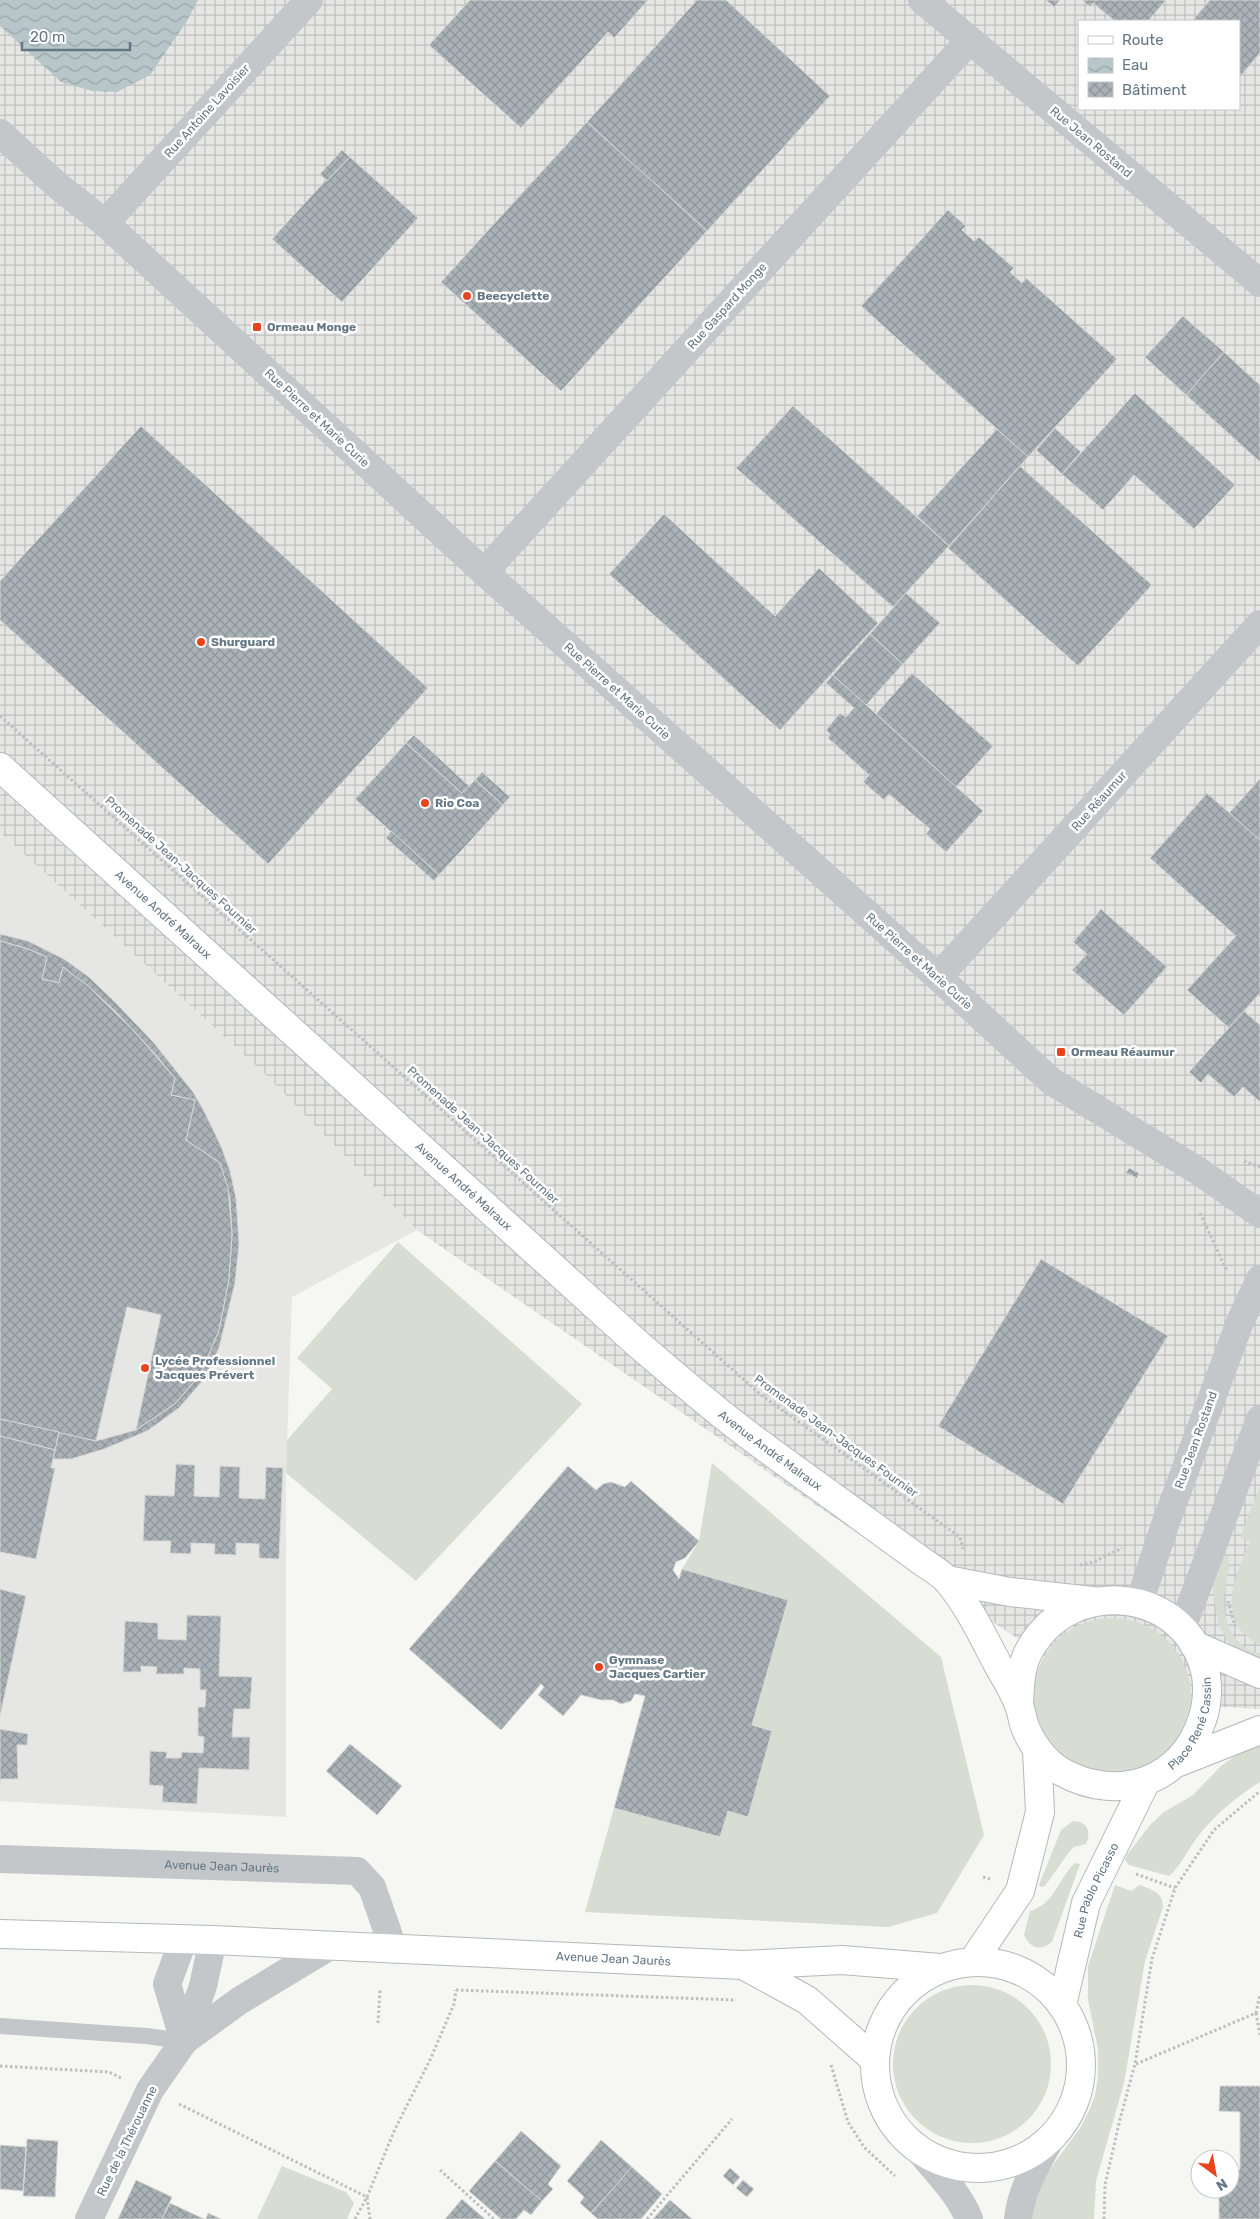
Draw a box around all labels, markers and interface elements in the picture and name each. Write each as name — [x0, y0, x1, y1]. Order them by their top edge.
scale bar — [22, 20, 130, 52]
legend — [1078, 20, 1240, 110]
text: 20 m — [30, 28, 65, 46]
text: Route — [1122, 31, 1164, 49]
text: Eau — [1122, 56, 1148, 74]
street label: Rue Antoine Lavoisier — [161, 61, 253, 161]
text: Bâtiment — [1122, 81, 1186, 99]
street label: Rue Jean Rostand — [1047, 104, 1135, 180]
street label: Rue Gaspard Monge — [684, 260, 770, 352]
place label: Beecyclette — [477, 289, 549, 303]
marker: Beecyclette — [461, 290, 473, 302]
place label: Ormeau Monge — [267, 320, 356, 334]
marker: Ormeau Monge — [251, 321, 263, 333]
street label: Rue Pierre et Marie Curie — [262, 366, 372, 470]
place label: Shurguard — [211, 635, 275, 649]
marker: Shurguard — [195, 636, 207, 648]
street label: Rue Pierre et Marie Curie — [561, 640, 673, 742]
street label: Rue Réaumur — [1069, 768, 1130, 834]
street label: Promenade Jean-Jacques Fournier — [102, 793, 260, 937]
place label: Rio Coa — [435, 796, 479, 810]
marker: Rio Coa — [419, 797, 431, 809]
street label: Avenue André Malraux — [112, 867, 215, 962]
street label: Rue Pierre et Marie Curie — [863, 910, 975, 1012]
place label: Ormeau Réaumur — [1071, 1045, 1175, 1059]
marker: Ormeau Réaumur — [1055, 1046, 1067, 1058]
street label: Promenade Jean-Jacques Fournier — [404, 1063, 562, 1207]
street label: Avenue André Malraux — [412, 1139, 515, 1234]
place label: Lycée Professionnel Jacques Prévert — [155, 1354, 275, 1382]
marker: Lycée Professionnel Jacques Prévert — [139, 1362, 151, 1374]
street label: Promenade Jean-Jacques Fournier — [751, 1372, 921, 1500]
street label: Rue Jean Rostand — [1172, 1389, 1220, 1491]
street label: Avenue André Malraux — [716, 1408, 825, 1494]
place label: Gymnase Jacques Cartier — [609, 1653, 706, 1681]
marker: Gymnase Jacques Cartier — [593, 1661, 605, 1673]
street label: Place René Cassin — [1165, 1676, 1214, 1773]
street label: Rue Pablo Picasso — [1071, 1840, 1122, 1939]
street label: Avenue Jean Jaurès — [164, 1858, 280, 1875]
street label: Avenue Jean Jaurès — [556, 1949, 671, 1969]
street label: Rue de la Thérouanne — [94, 2083, 160, 2198]
north arrow — [1190, 2149, 1240, 2199]
text: N — [1213, 2175, 1230, 2194]

